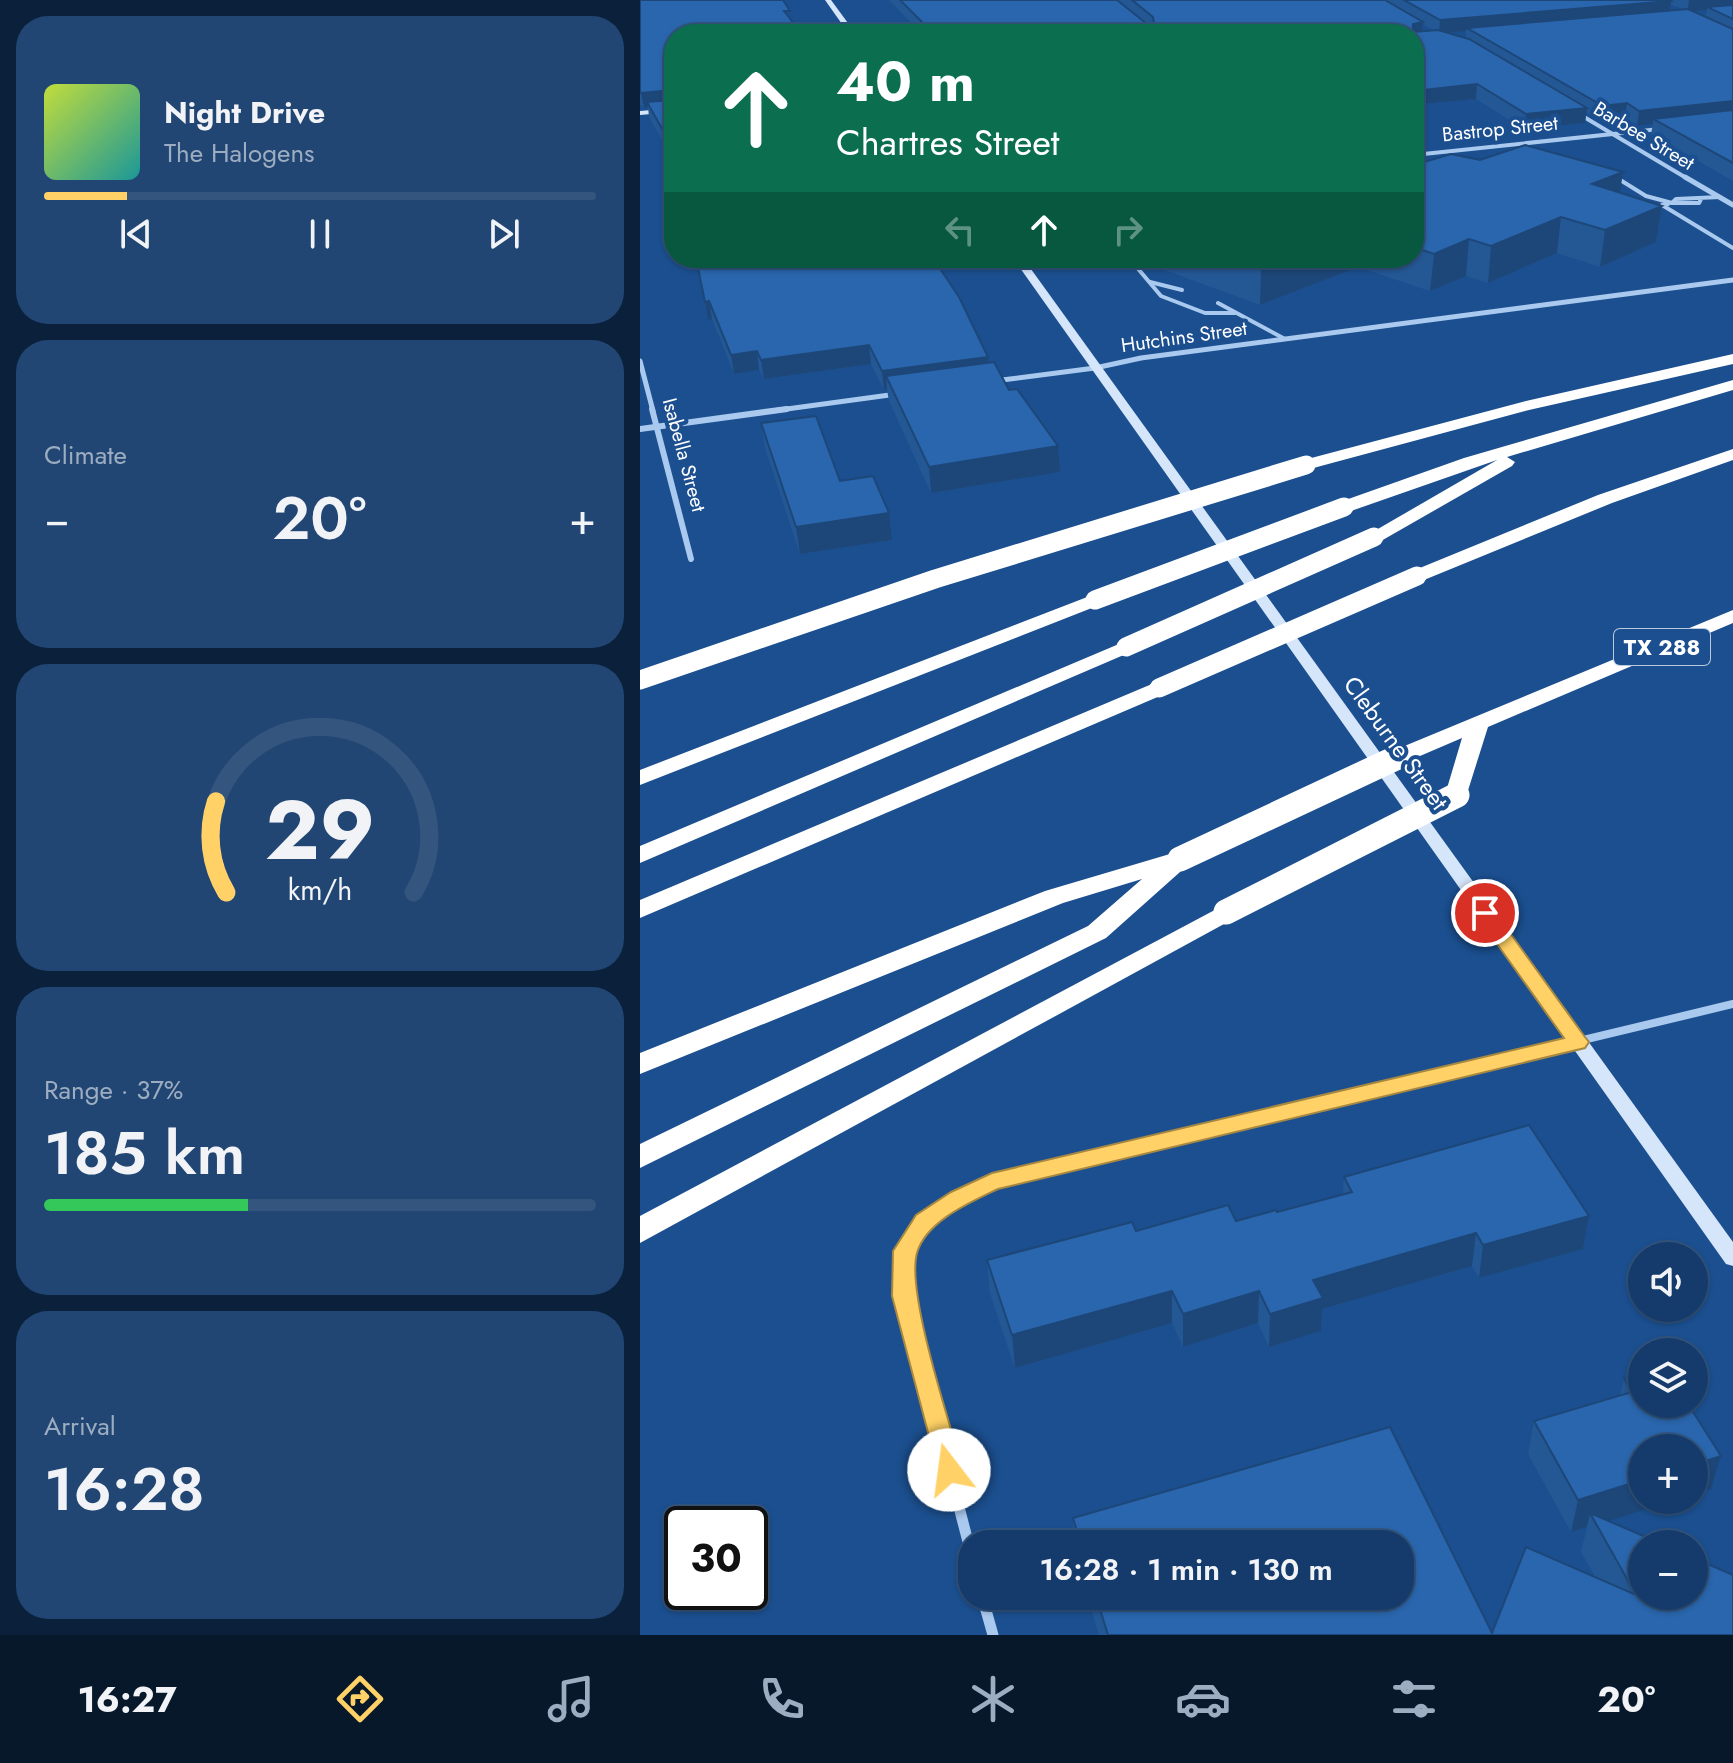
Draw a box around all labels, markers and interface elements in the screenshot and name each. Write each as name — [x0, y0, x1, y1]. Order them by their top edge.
text: 40 m — [836, 41, 975, 122]
icon: ahead — [704, 56, 808, 160]
text: Night Drive — [164, 91, 325, 134]
street label: Barbee Street — [1588, 94, 1700, 178]
street label: Bastrop Street — [1441, 108, 1560, 149]
text: Chartres Street — [836, 116, 1059, 168]
text: The Halogens — [164, 134, 315, 172]
icon: left — [938, 208, 982, 252]
icon: ahead — [1022, 208, 1066, 252]
icon: right — [1106, 208, 1150, 252]
icon: previous — [114, 212, 158, 256]
icon: pause — [298, 212, 342, 256]
icon: next — [482, 212, 526, 256]
street label: Hutchins Street — [1119, 314, 1249, 360]
street label: Isabella Street — [655, 395, 713, 515]
text: Climate — [44, 436, 127, 474]
text: 20° — [273, 475, 366, 562]
text: − — [44, 487, 70, 551]
text: + — [569, 487, 596, 551]
road number: TX 288 — [1614, 629, 1710, 665]
street label: Cleburne Street — [1335, 669, 1457, 817]
text: 29 — [265, 770, 375, 890]
text: km/h — [288, 870, 352, 912]
pin — [1451, 879, 1519, 947]
icon: arrive — [1463, 891, 1507, 935]
text: Range · 37% — [44, 1071, 183, 1109]
text: 185 km — [44, 1110, 245, 1197]
map controls — [1628, 1242, 1708, 1610]
button: sound — [1628, 1242, 1708, 1322]
button: layers — [1628, 1338, 1708, 1418]
text: Arrival — [44, 1407, 116, 1445]
position arrow — [907, 1428, 991, 1512]
button: + — [1628, 1434, 1708, 1514]
text: 16:28 — [44, 1446, 205, 1533]
speed limit sign: 30 — [664, 1506, 768, 1610]
button: − — [1628, 1530, 1708, 1610]
text: 16:28 · 1 min · 130 m — [1039, 1548, 1333, 1591]
icon: directions — [332, 1671, 388, 1727]
icon: music — [543, 1671, 599, 1727]
icon: phone — [754, 1671, 810, 1727]
icon: climate — [965, 1671, 1021, 1727]
icon: car — [1175, 1671, 1231, 1727]
icon: filters — [1386, 1671, 1442, 1727]
text: 16:27 — [77, 1673, 177, 1725]
text: 20° — [1597, 1673, 1656, 1725]

